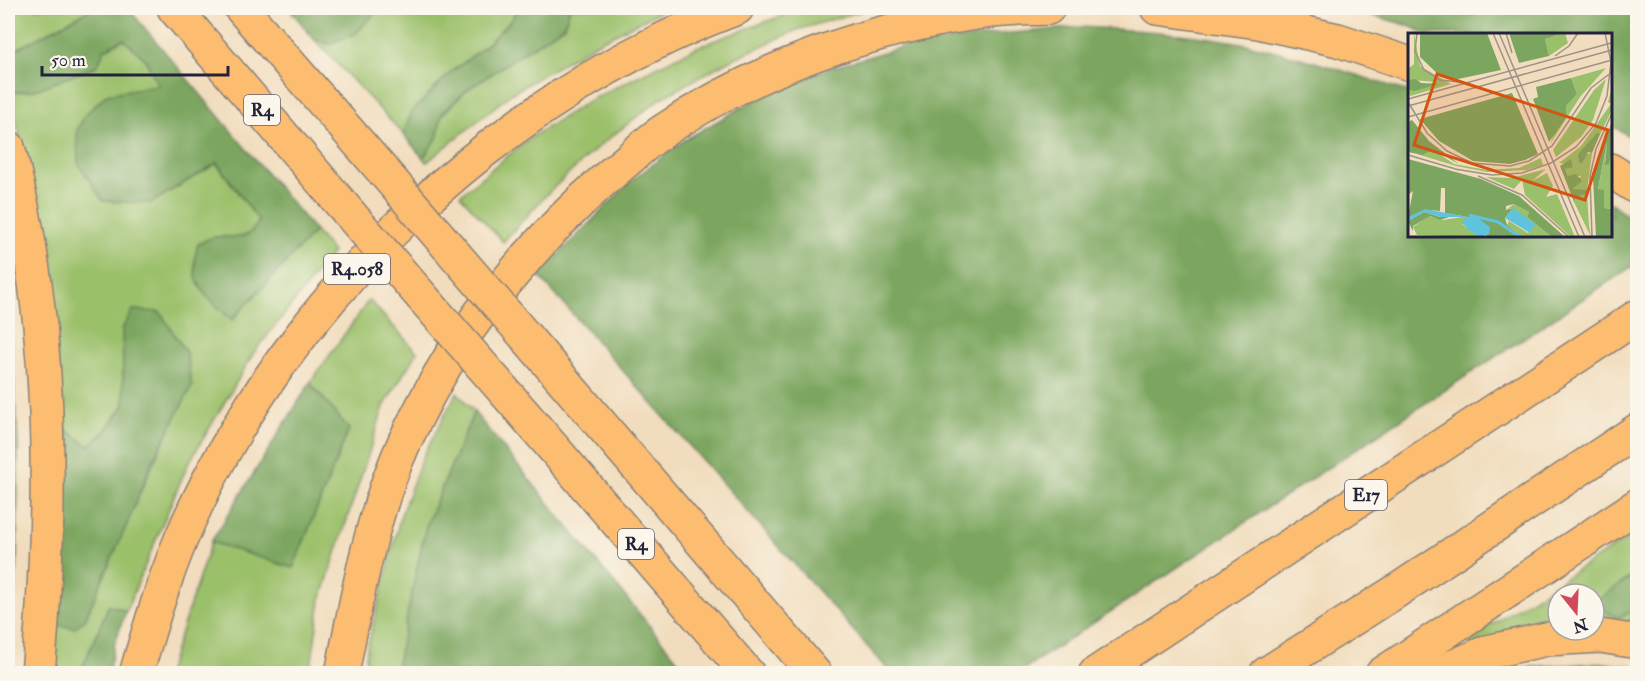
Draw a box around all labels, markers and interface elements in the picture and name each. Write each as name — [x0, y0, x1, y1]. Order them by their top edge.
inset map — [1408, 33, 1612, 237]
scale bar — [42, 39, 228, 77]
text: 50 m — [51, 49, 86, 72]
road number: R4 — [244, 95, 280, 125]
road number: R4.058 — [324, 254, 390, 284]
road number: E17 — [1345, 480, 1387, 510]
road number: R4 — [618, 529, 654, 559]
north arrow — [1546, 582, 1606, 642]
text: N — [1570, 613, 1591, 637]

